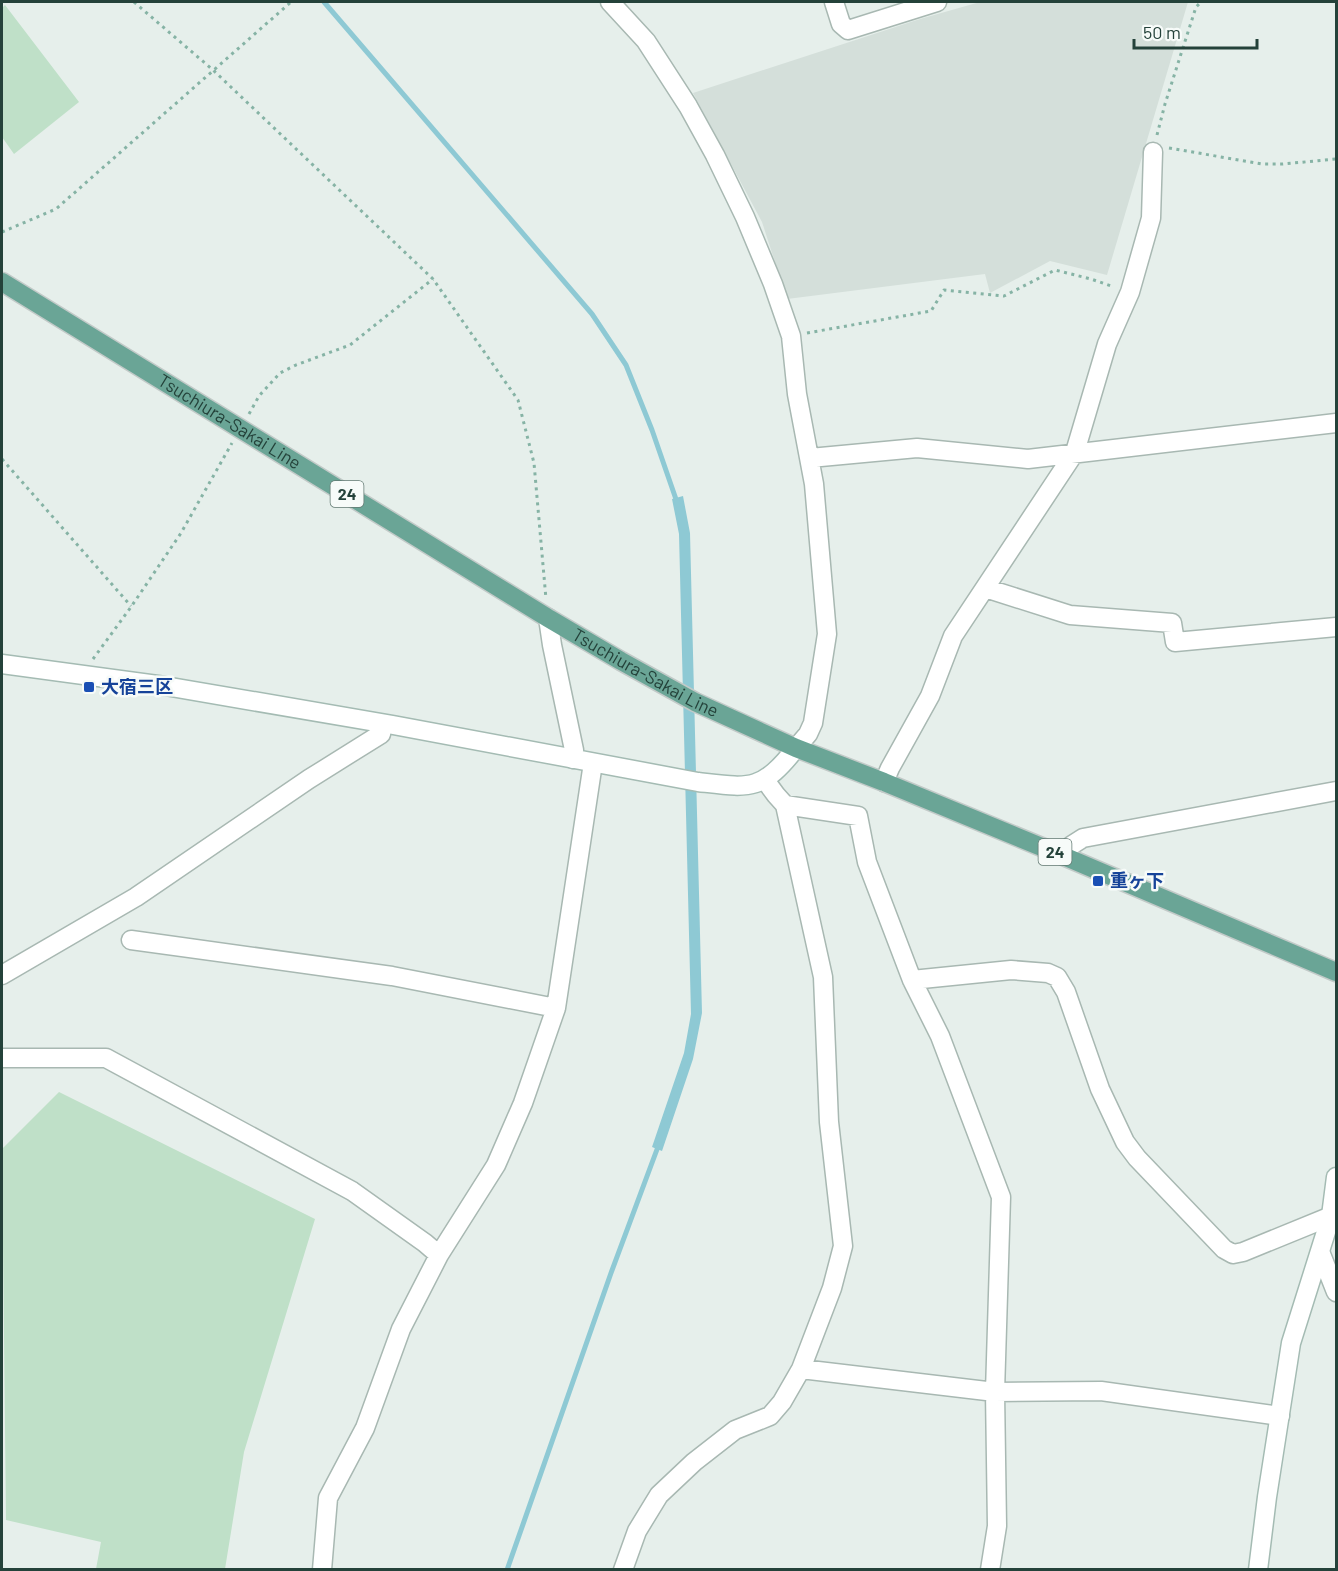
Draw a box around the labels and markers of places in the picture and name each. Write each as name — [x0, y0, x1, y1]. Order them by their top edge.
place label: 大宿三区 — [101, 675, 173, 697]
marker: 大宿三区 — [82, 680, 96, 694]
place label: 重ヶ下 — [1110, 869, 1164, 891]
marker: 重ヶ下 — [1091, 874, 1105, 888]

